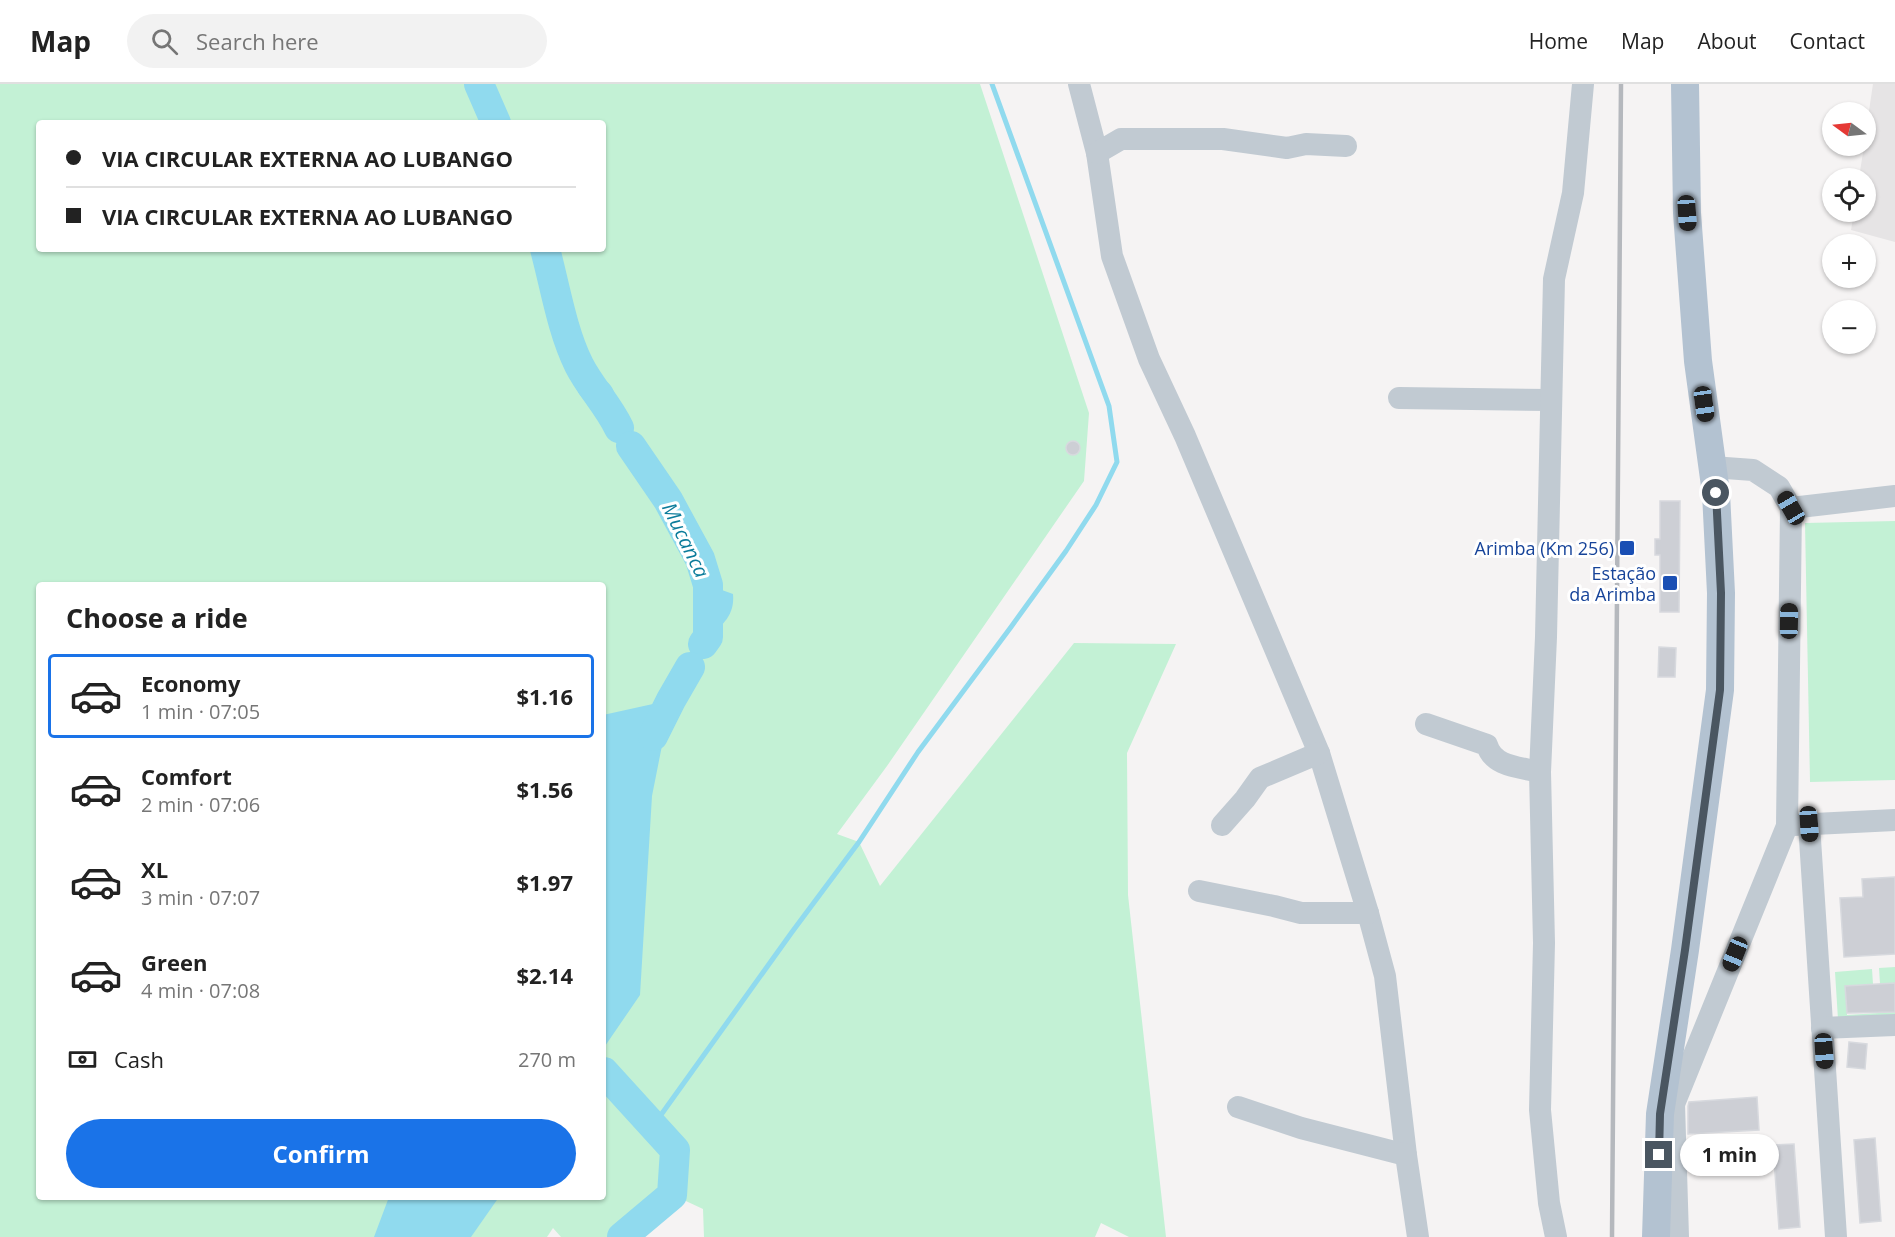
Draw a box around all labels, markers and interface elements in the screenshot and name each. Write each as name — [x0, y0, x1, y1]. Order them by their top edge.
search box — [127, 14, 547, 68]
text: Map — [30, 22, 91, 60]
icon: search — [148, 25, 181, 58]
text: Search here — [196, 26, 319, 56]
text: Home — [1529, 27, 1588, 55]
text: Map — [1621, 27, 1664, 55]
text: About — [1697, 27, 1757, 55]
text: Contact — [1790, 27, 1865, 55]
north arrow — [1822, 102, 1876, 156]
map controls — [1822, 102, 1876, 354]
text: VIA CIRCULAR EXTERNA AO LUBANGO — [102, 143, 513, 173]
button: locate — [1822, 168, 1876, 222]
car — [1677, 194, 1697, 232]
text: VIA CIRCULAR EXTERNA AO LUBANGO — [102, 201, 513, 231]
button: + — [1822, 234, 1876, 288]
button: − — [1822, 300, 1876, 354]
car — [1693, 385, 1715, 423]
route start — [1702, 479, 1729, 506]
car — [1774, 488, 1808, 528]
water label: Mucanca — [656, 498, 716, 582]
place label: Arimba (Km 256) — [1475, 536, 1614, 560]
marker: Arimba (Km 256) — [1618, 539, 1636, 557]
place label: Estação da Arimba — [1569, 561, 1656, 606]
marker: Estação da Arimba — [1661, 574, 1679, 592]
text: Choose a ride — [66, 599, 248, 636]
car — [1780, 603, 1798, 639]
text: Economy — [141, 668, 240, 698]
icon: car — [69, 669, 123, 723]
text: $1.16 — [516, 681, 573, 711]
text: 1 min · 07:05 — [141, 698, 260, 725]
text: Comfort — [141, 761, 232, 791]
icon: car — [69, 762, 123, 816]
text: $1.56 — [516, 774, 573, 804]
text: 2 min · 07:06 — [141, 791, 260, 818]
car — [1799, 805, 1819, 843]
text: XL — [141, 854, 168, 884]
icon: car — [69, 855, 123, 909]
text: $1.97 — [516, 867, 573, 897]
text: 3 min · 07:07 — [141, 884, 260, 911]
car — [1720, 934, 1750, 974]
text: Green — [141, 947, 207, 977]
icon: car — [69, 948, 123, 1002]
text: $2.14 — [516, 960, 573, 990]
text: 4 min · 07:08 — [141, 977, 260, 1004]
car — [1814, 1032, 1834, 1070]
icon: cash — [66, 1043, 99, 1076]
text: Cash — [114, 1044, 164, 1074]
text: 270 m — [518, 1046, 576, 1073]
button: Confirm — [66, 1119, 576, 1188]
callout: 1 min — [1680, 1134, 1779, 1176]
route end — [1645, 1141, 1672, 1168]
text: 1 min — [1702, 1141, 1757, 1168]

